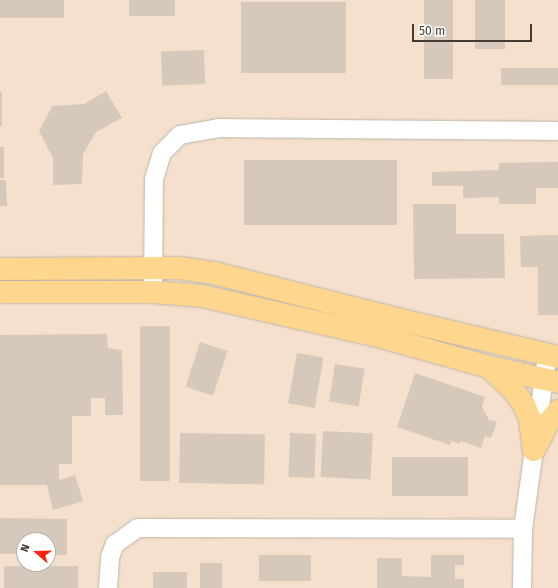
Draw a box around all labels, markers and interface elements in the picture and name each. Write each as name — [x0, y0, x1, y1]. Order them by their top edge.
scale bar — [414, 16, 534, 42]
text: 50 m — [419, 24, 445, 38]
north arrow — [16, 532, 56, 572]
text: N — [18, 542, 33, 554]

